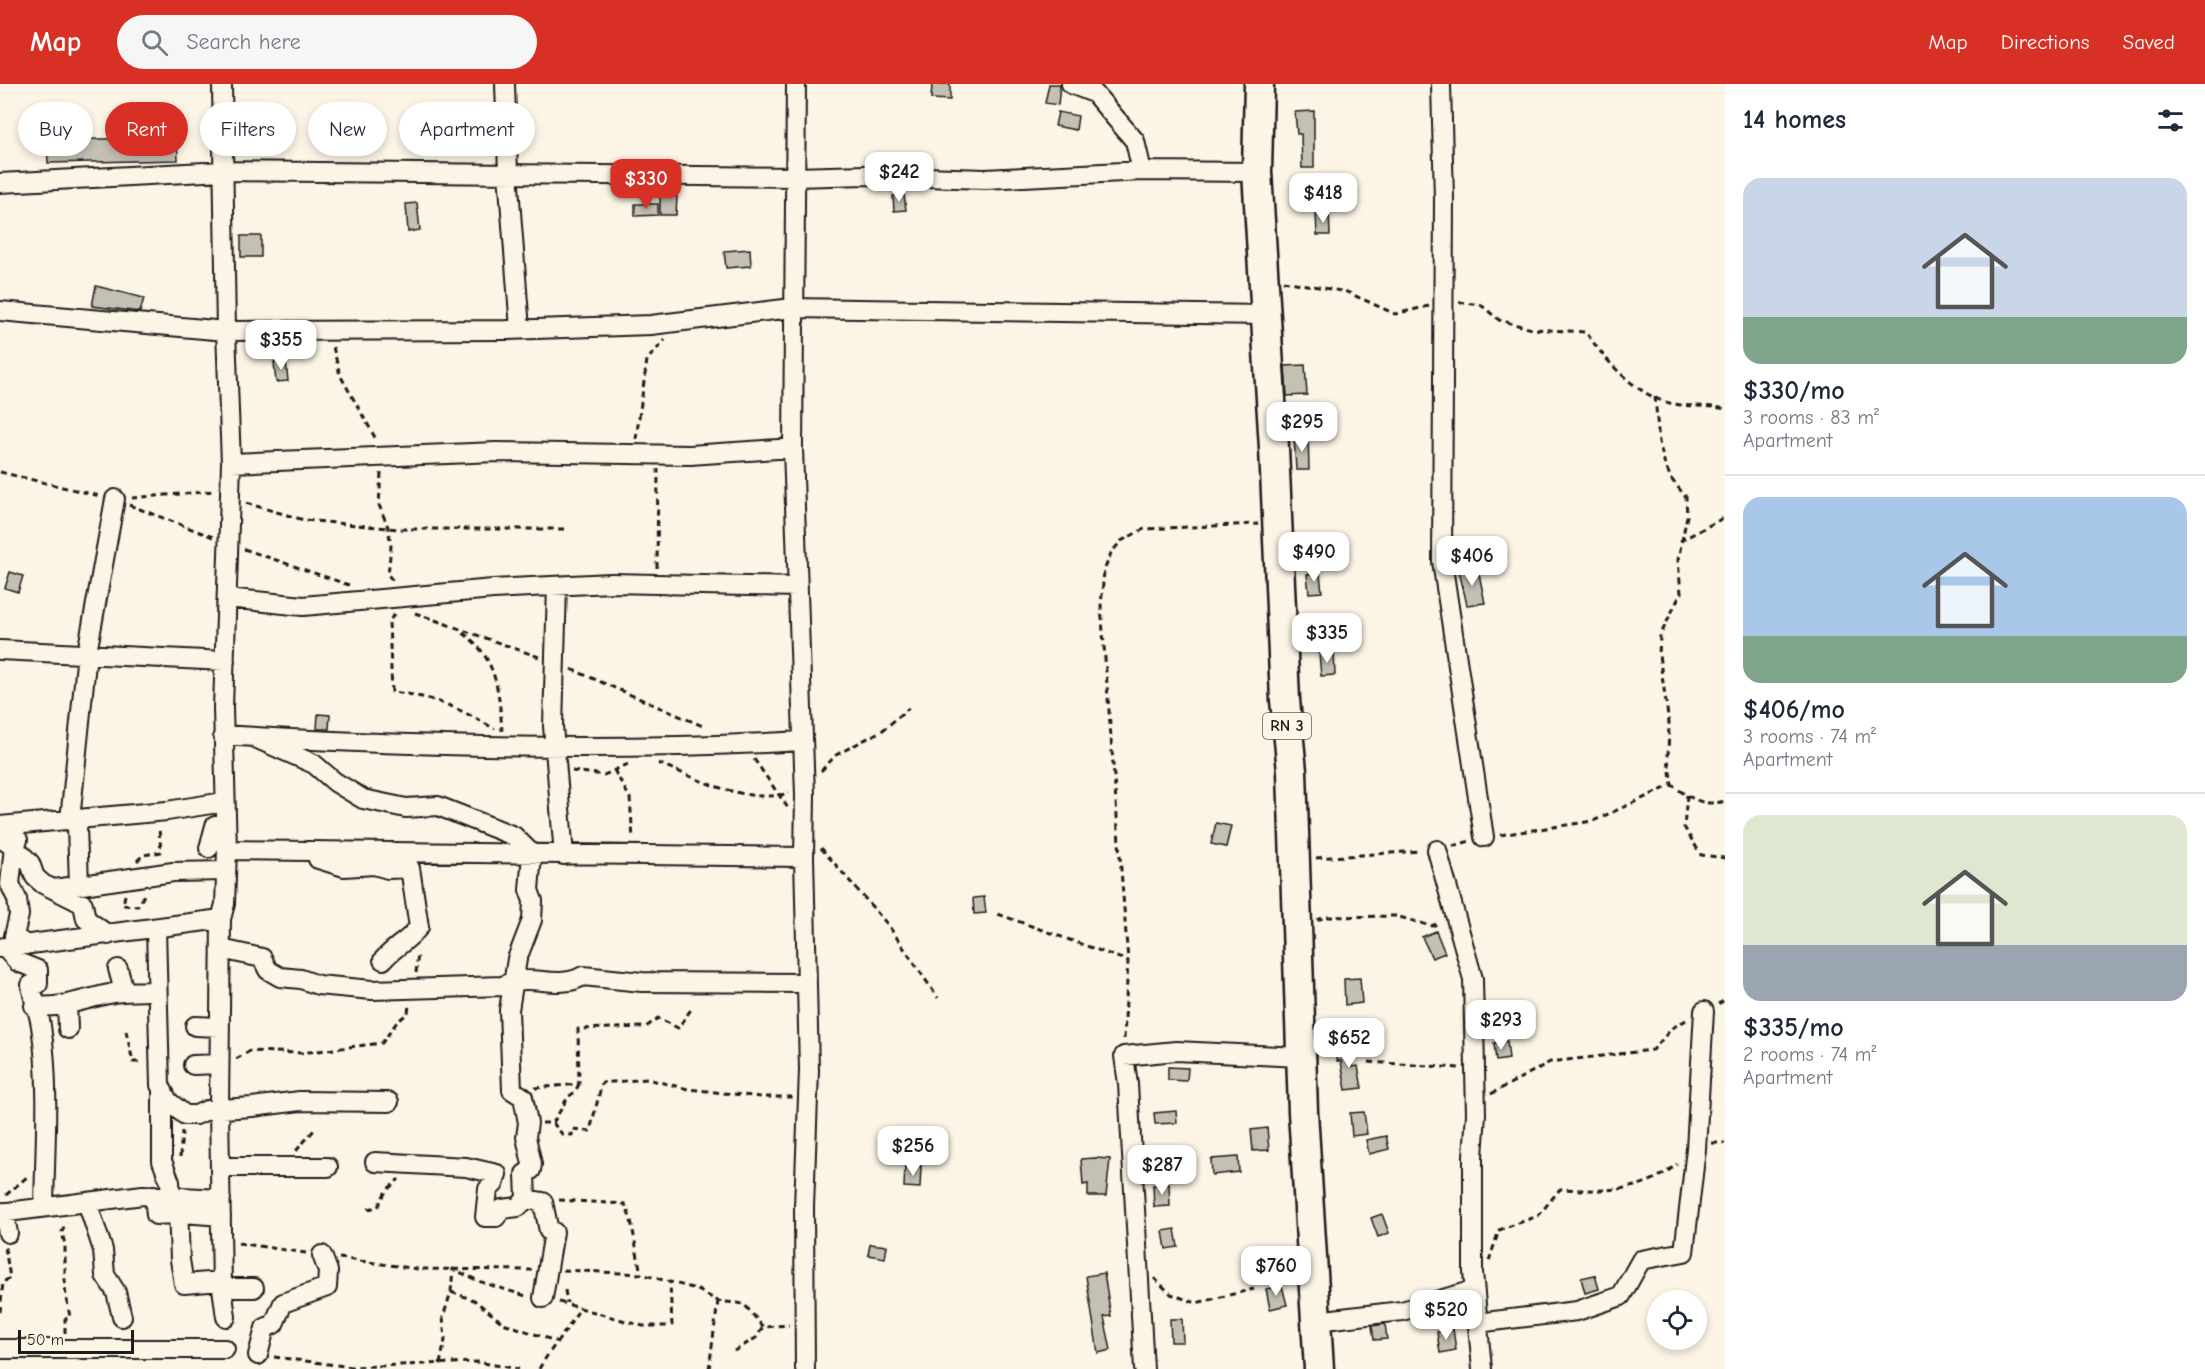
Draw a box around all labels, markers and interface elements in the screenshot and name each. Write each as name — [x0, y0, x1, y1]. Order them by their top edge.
search box — [117, 15, 537, 69]
text: Map — [30, 26, 81, 58]
icon: search — [138, 26, 171, 59]
text: Search here — [186, 29, 301, 55]
text: Map — [1928, 30, 1968, 54]
text: Directions — [2001, 30, 2090, 54]
text: Saved — [2123, 30, 2175, 54]
chip: Buy — [18, 102, 93, 156]
chip: Rent — [105, 102, 188, 156]
chip: Filters — [200, 102, 296, 156]
chip: New — [308, 102, 387, 156]
chip: Apartment — [399, 102, 535, 156]
icon: filters — [2154, 104, 2187, 137]
text: 14 homes — [1743, 105, 1846, 135]
pin: $242 — [863, 152, 935, 203]
pin: $330 — [610, 159, 682, 210]
text: $242 — [879, 160, 919, 183]
text: $330 — [624, 167, 668, 190]
pin: $418 — [1287, 173, 1359, 224]
text: $418 — [1303, 181, 1343, 204]
icon: home — [1911, 217, 2019, 325]
pin: $355 — [245, 320, 317, 371]
text: $355 — [259, 328, 303, 351]
text: $330/mo — [1743, 376, 1845, 406]
pin: $295 — [1266, 402, 1338, 453]
text: 3 rooms · 83 m² — [1743, 406, 1879, 429]
text: $295 — [1280, 410, 1324, 433]
text: Apartment — [1743, 429, 1833, 452]
pin: $490 — [1278, 532, 1350, 583]
pin: $406 — [1436, 536, 1508, 587]
icon: home — [1911, 536, 2019, 644]
text: $490 — [1292, 540, 1336, 563]
text: $406 — [1450, 544, 1494, 567]
pin: $335 — [1291, 613, 1363, 664]
text: $335 — [1306, 621, 1348, 644]
text: $406/mo — [1743, 695, 1845, 725]
road number: RN 3 — [1263, 713, 1311, 739]
text: 3 rooms · 74 m² — [1743, 725, 1876, 748]
text: Apartment — [1743, 748, 1833, 771]
icon: home — [1911, 854, 2019, 962]
pin: $293 — [1465, 1000, 1537, 1051]
text: $293 — [1480, 1008, 1522, 1031]
text: $335/mo — [1743, 1013, 1844, 1043]
pin: $652 — [1313, 1018, 1385, 1069]
text: $652 — [1327, 1026, 1371, 1049]
text: 2 rooms · 74 m² — [1743, 1043, 1876, 1066]
text: Apartment — [1743, 1066, 1833, 1089]
pin: $256 — [877, 1126, 949, 1177]
text: $256 — [891, 1134, 935, 1157]
pin: $287 — [1126, 1145, 1198, 1196]
text: $287 — [1141, 1153, 1183, 1176]
pin: $760 — [1240, 1246, 1312, 1297]
text: $760 — [1255, 1254, 1297, 1277]
pin: $520 — [1410, 1290, 1482, 1341]
map controls — [1647, 1290, 1707, 1350]
button: locate — [1647, 1290, 1707, 1350]
text: $520 — [1424, 1298, 1468, 1321]
scale bar — [18, 1327, 134, 1354]
text: 50 m — [27, 1331, 64, 1349]

